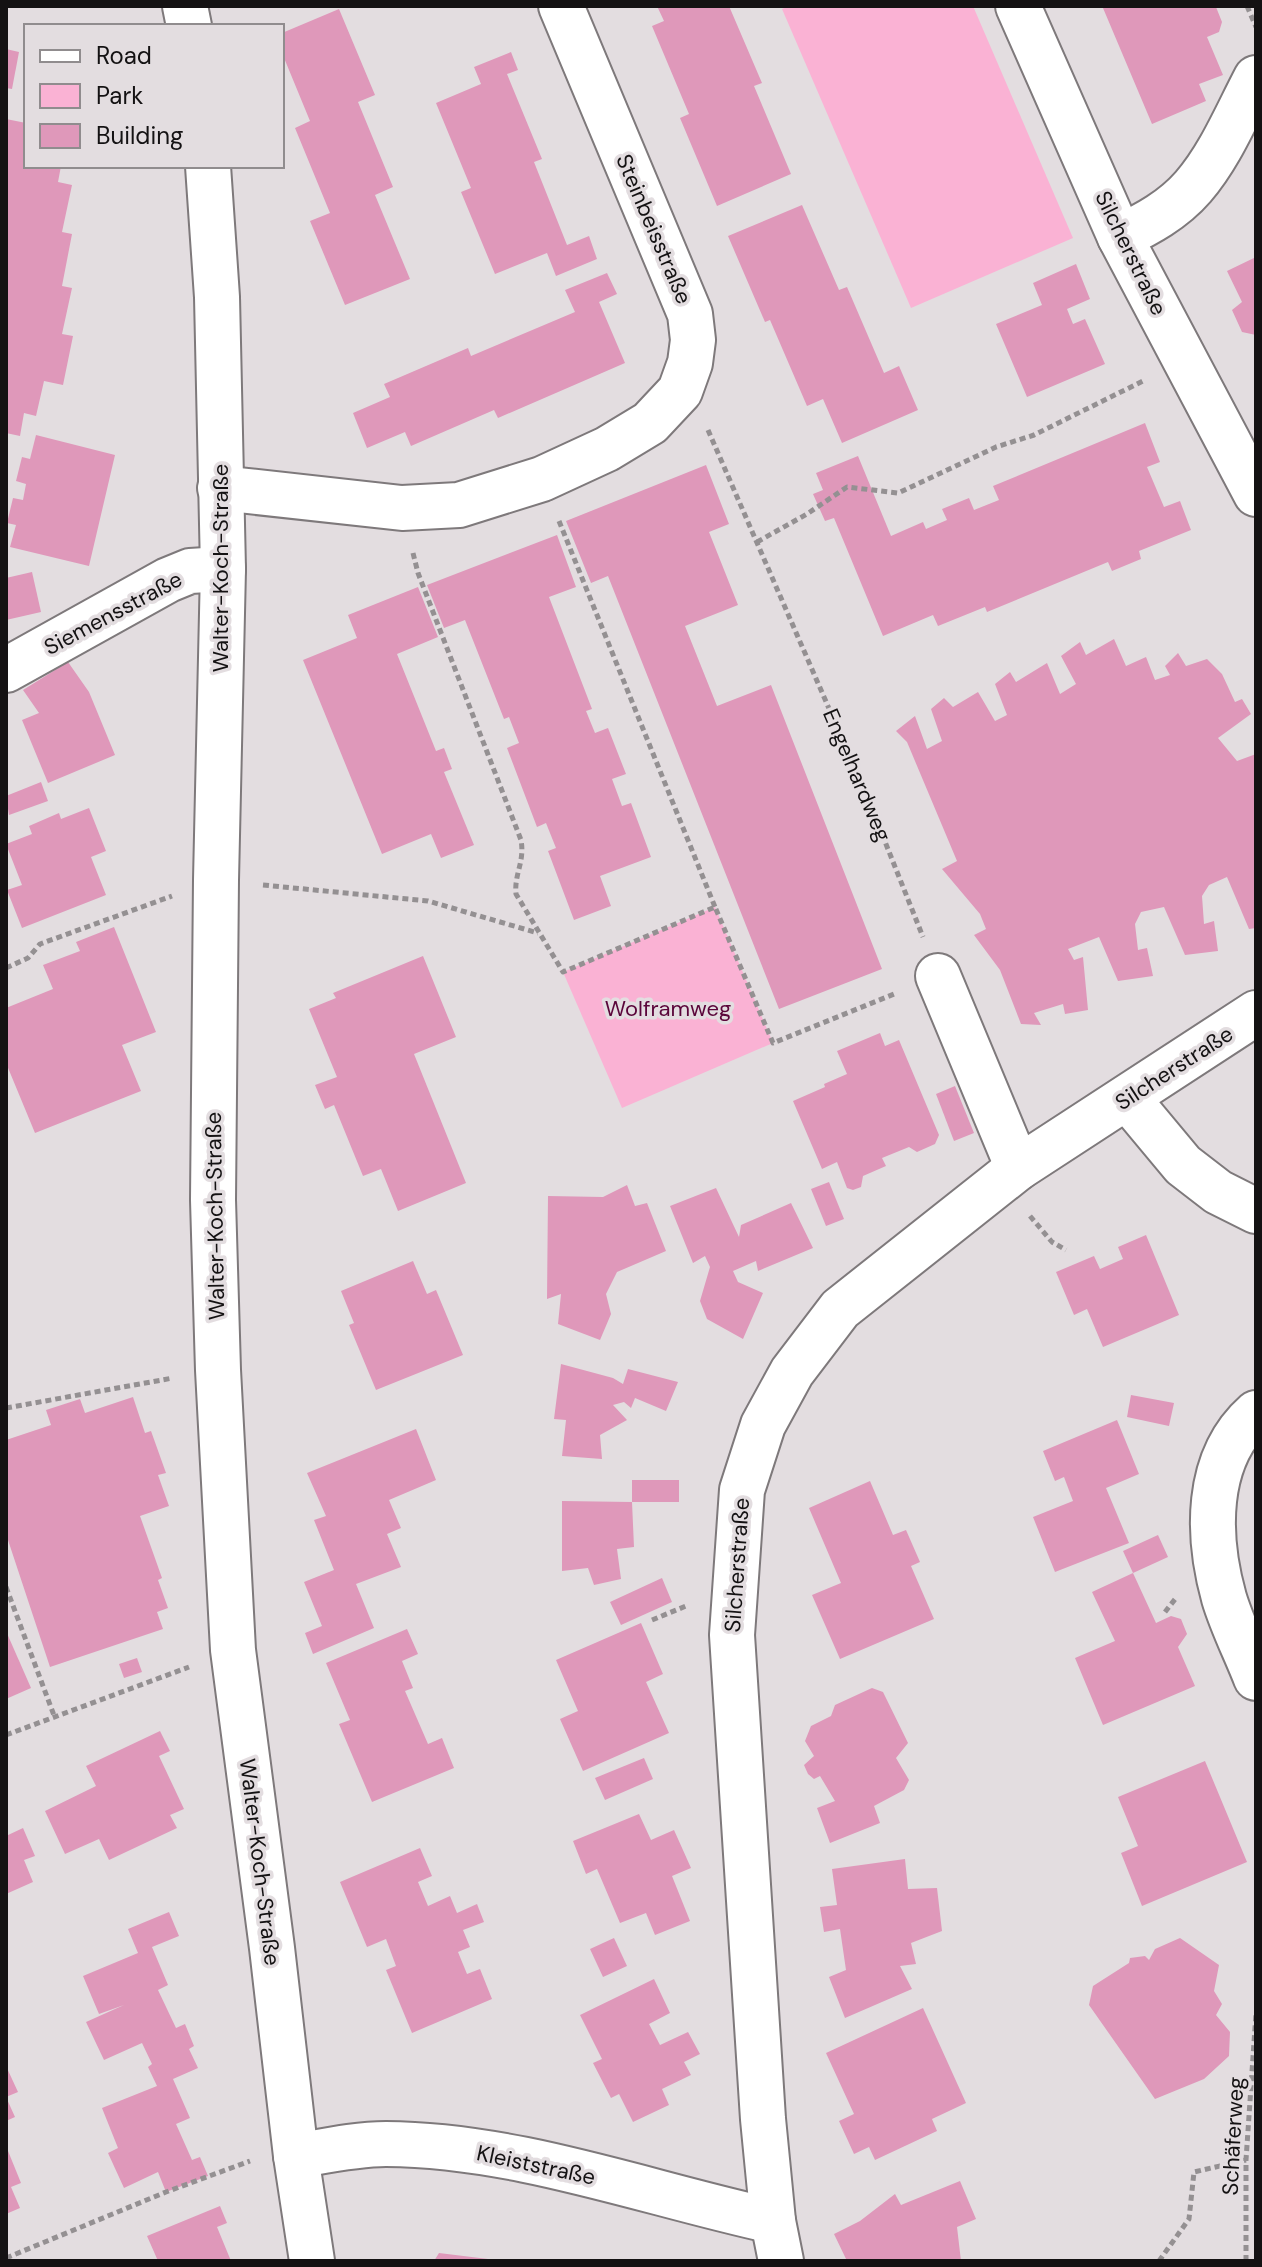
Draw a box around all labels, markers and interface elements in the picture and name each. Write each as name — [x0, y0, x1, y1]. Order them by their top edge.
legend — [24, 24, 284, 168]
text: Road — [96, 40, 152, 71]
text: Park — [96, 80, 143, 111]
text: Building — [96, 120, 183, 151]
street label: Steinbeisstraße — [609, 150, 699, 308]
street label: Silcherstraße — [1088, 186, 1174, 320]
street label: Walter-Koch-Straße — [206, 464, 235, 672]
street label: Siemensstraße — [39, 564, 187, 662]
street label: Engelhardweg — [816, 704, 898, 846]
park label: Wolframweg — [605, 994, 731, 1023]
street label: Silcherstraße — [1110, 1019, 1238, 1117]
street label: Walter-Koch-Straße — [199, 1112, 231, 1320]
street label: Silcherstraße — [718, 1497, 756, 1633]
street label: Walter-Koch-Straße — [233, 1757, 287, 1967]
street label: Schäferweg — [1215, 2076, 1251, 2196]
street label: Kleiststraße — [474, 2138, 598, 2192]

